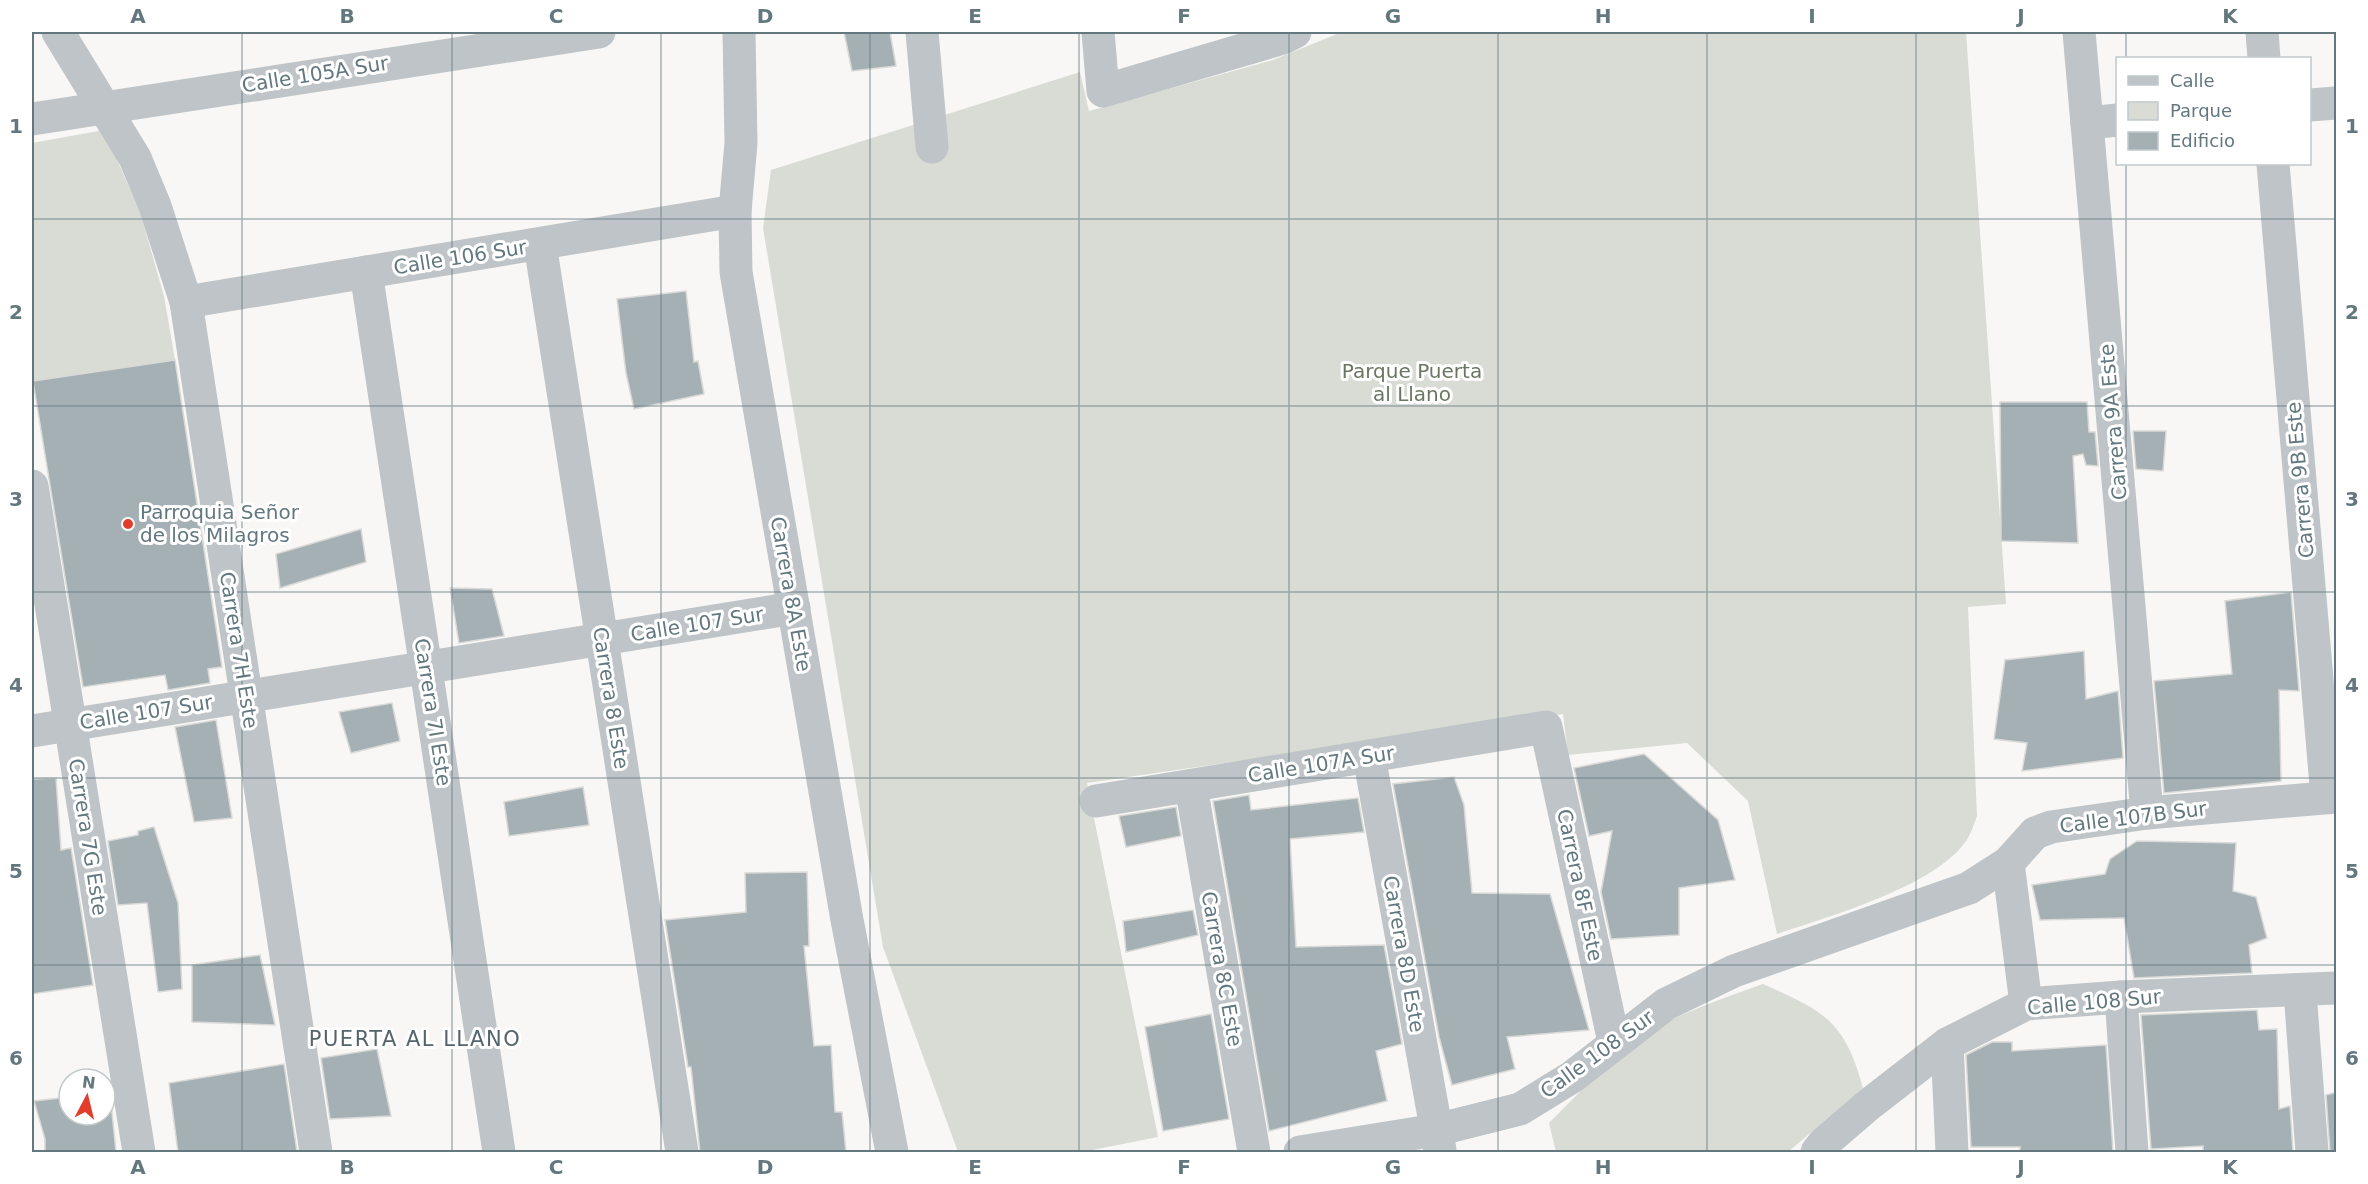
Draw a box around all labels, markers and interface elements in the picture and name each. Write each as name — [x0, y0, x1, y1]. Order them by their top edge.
text: A — [130, 4, 146, 28]
text: B — [339, 4, 355, 28]
text: C — [549, 4, 563, 28]
text: D — [757, 4, 773, 28]
text: E — [968, 4, 982, 28]
text: F — [1177, 4, 1191, 28]
text: G — [1385, 4, 1401, 28]
text: H — [1595, 4, 1611, 28]
text: I — [1808, 4, 1816, 28]
text: J — [2015, 4, 2025, 28]
text: K — [2222, 4, 2239, 28]
street label: Calle 105A Sur — [240, 50, 391, 97]
legend — [2116, 57, 2311, 165]
text: Calle — [2170, 70, 2215, 91]
text: Parque — [2170, 100, 2232, 121]
text: 1 — [9, 114, 23, 138]
text: 1 — [2345, 114, 2359, 138]
text: Edificio — [2170, 130, 2235, 151]
street label: Calle 106 Sur — [392, 235, 529, 279]
text: 2 — [9, 300, 23, 324]
text: 2 — [2345, 300, 2359, 324]
street label: Carrera 9A Este — [2094, 343, 2132, 501]
park label: Parque Puerta al Llano — [1342, 359, 1482, 406]
street label: Carrera 9B Este — [2281, 401, 2319, 559]
text: 3 — [9, 487, 23, 511]
text: 3 — [2345, 487, 2359, 511]
place label: Parroquia Señor de los Milagros — [140, 500, 300, 547]
street label: Carrera 8A Este — [766, 515, 816, 673]
marker: Parroquia Señor de los Milagros — [121, 517, 135, 531]
street label: Carrera 7H Este — [215, 570, 263, 730]
street label: Calle 107 Sur — [629, 602, 766, 646]
street label: Carrera 8 Este — [588, 625, 634, 771]
street label: Carrera 7I Este — [409, 636, 457, 788]
text: 4 — [9, 673, 23, 697]
text: 4 — [2345, 673, 2359, 697]
street label: Calle 107 Sur — [78, 690, 215, 734]
street label: Calle 107A Sur — [1246, 740, 1397, 787]
street label: Carrera 7G Este — [64, 757, 112, 917]
street label: Calle 107B Sur — [2058, 796, 2209, 838]
street label: Carrera 8F Este — [1552, 807, 1608, 963]
text: 5 — [9, 859, 23, 883]
text: 5 — [2345, 859, 2359, 883]
street label: Carrera 8D Este — [1378, 874, 1430, 1034]
street label: Carrera 8C Este — [1197, 889, 1247, 1049]
street label: Calle 108 Sur — [2026, 984, 2163, 1020]
street label: Calle 108 Sur — [1536, 1004, 1659, 1103]
district label: PUERTA AL LLANO — [309, 1027, 521, 1051]
text: 6 — [9, 1046, 23, 1070]
text: 6 — [2345, 1046, 2359, 1070]
north arrow — [57, 1067, 117, 1127]
text: N — [81, 1072, 97, 1093]
text: A — [130, 1155, 146, 1179]
text: B — [339, 1155, 355, 1179]
text: C — [549, 1155, 563, 1179]
text: D — [757, 1155, 773, 1179]
text: E — [968, 1155, 982, 1179]
text: F — [1177, 1155, 1191, 1179]
text: G — [1385, 1155, 1401, 1179]
text: H — [1595, 1155, 1611, 1179]
text: I — [1808, 1155, 1816, 1179]
text: J — [2015, 1155, 2025, 1179]
text: K — [2222, 1155, 2239, 1179]

